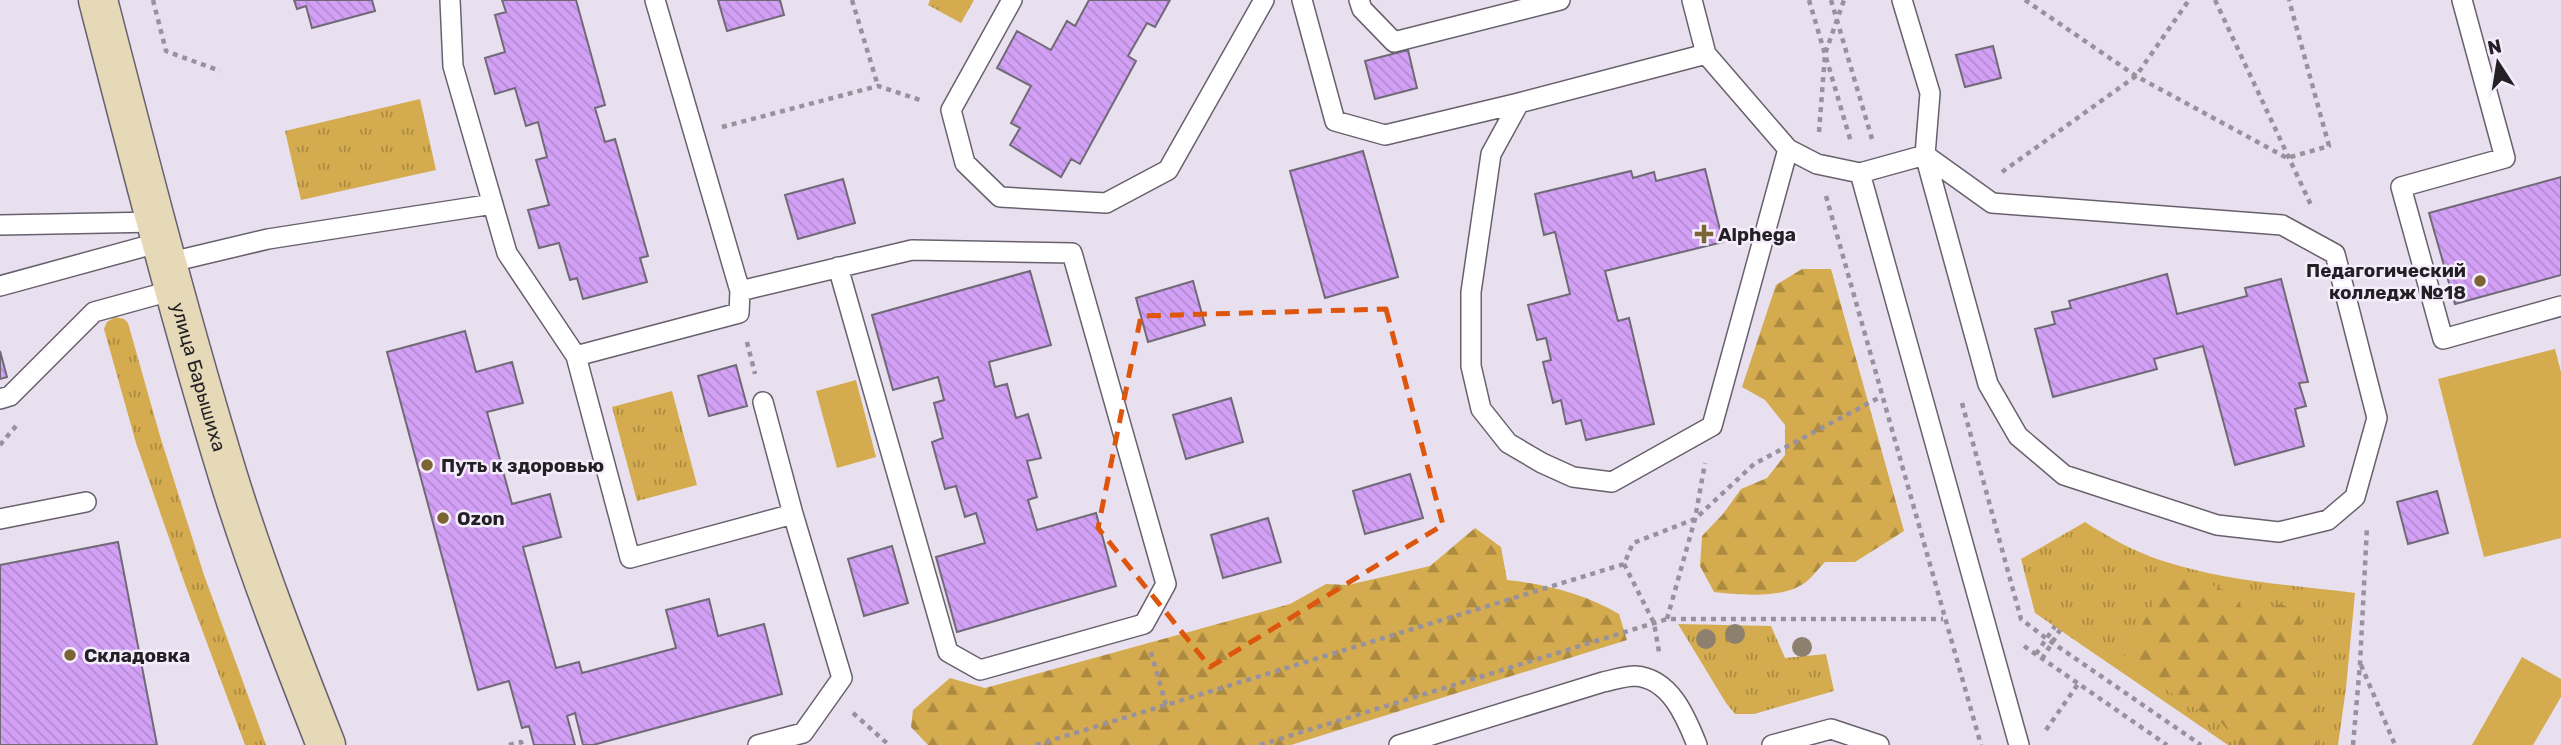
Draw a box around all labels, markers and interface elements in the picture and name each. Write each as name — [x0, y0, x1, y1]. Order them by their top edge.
north arrow — [2463, 28, 2533, 98]
text: N — [2485, 34, 2504, 60]
place label: Alphega — [1718, 223, 1796, 246]
marker: Alphega — [1696, 226, 1712, 242]
place label: Педагогический колледж №18 — [2306, 259, 2466, 304]
marker: Педагогический колледж №18 — [2472, 273, 2488, 289]
street label: улица Барышиха — [167, 300, 231, 454]
place label: Путь к здоровью — [441, 454, 604, 477]
marker: Путь к здоровью — [419, 457, 435, 473]
place label: Ozon — [457, 507, 505, 530]
marker: Ozon — [435, 510, 451, 526]
place label: Складовка — [84, 644, 190, 667]
marker: Складовка — [62, 647, 78, 663]

